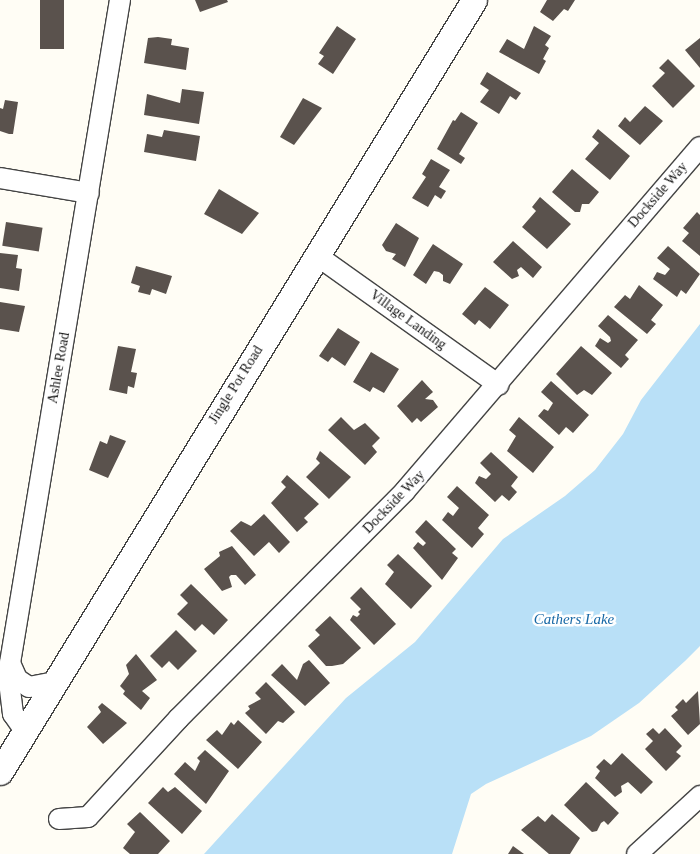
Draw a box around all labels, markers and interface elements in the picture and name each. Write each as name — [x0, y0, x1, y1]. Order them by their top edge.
street label: Dockside Way — [625, 159, 691, 231]
street label: Village Landing — [366, 287, 450, 353]
street label: Ashlee Road — [44, 331, 74, 405]
street label: Jingle Pot Road — [205, 343, 267, 427]
street label: Dockside Way — [360, 467, 428, 537]
water label: Cathers Lake — [534, 611, 614, 629]

